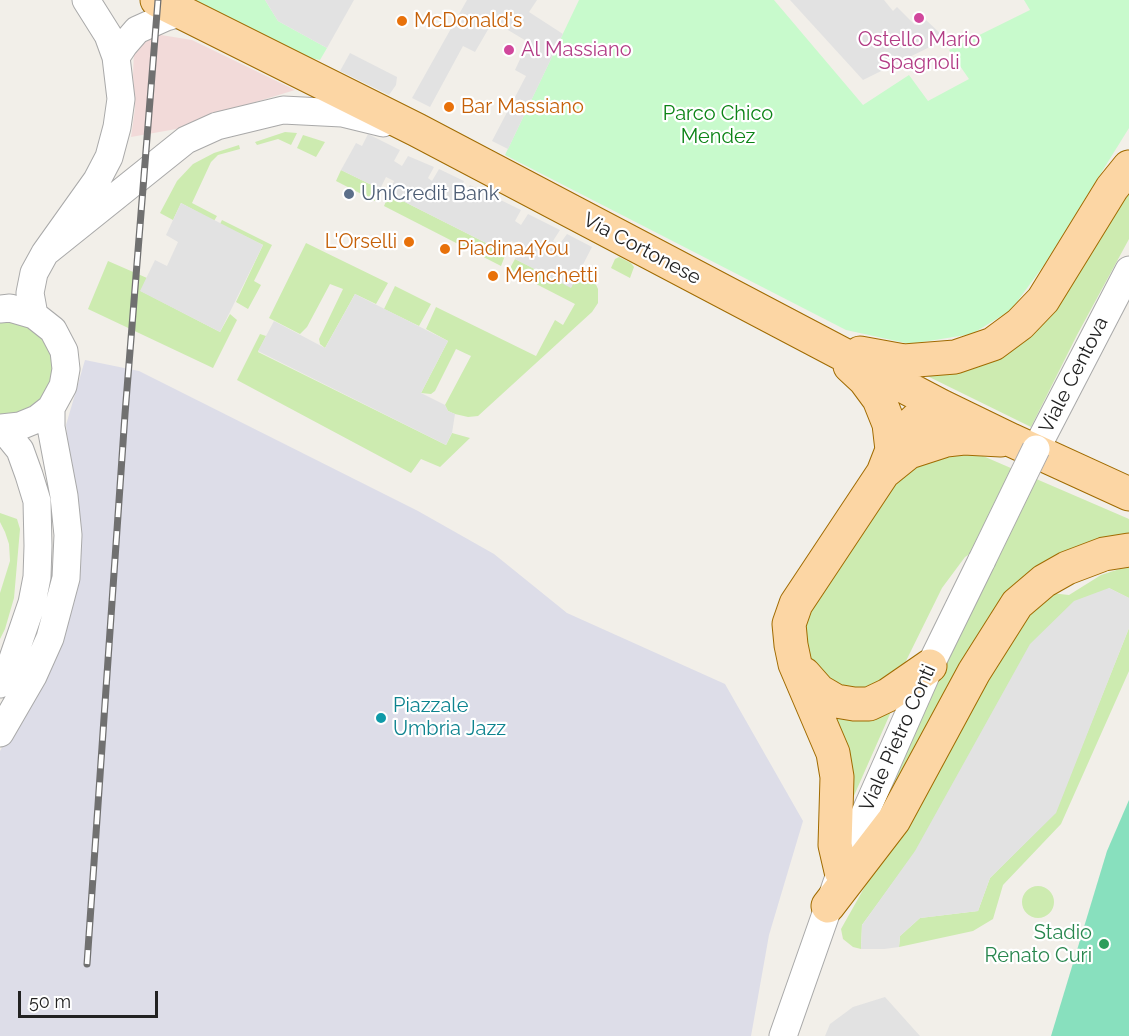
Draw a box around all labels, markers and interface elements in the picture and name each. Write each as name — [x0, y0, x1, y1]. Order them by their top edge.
place label: McDonald's — [414, 9, 522, 33]
marker: Ostello Mario Spagnoli — [912, 11, 926, 25]
marker: McDonald's — [395, 14, 409, 28]
place label: Ostello Mario Spagnoli — [858, 28, 980, 75]
place label: Al Massiano — [521, 38, 632, 62]
marker: Al Massiano — [502, 43, 516, 57]
place label: Bar Massiano — [461, 95, 584, 119]
marker: Bar Massiano — [442, 100, 456, 114]
park label: Parco Chico Mendez — [663, 102, 773, 149]
place label: UniCredit Bank — [361, 182, 499, 206]
marker: UniCredit Bank — [342, 187, 356, 201]
street label: Via Cortonese — [579, 208, 705, 290]
place label: L'Orselli — [325, 230, 397, 254]
marker: L'Orselli — [402, 235, 416, 249]
place label: Piadina4You — [457, 237, 569, 261]
marker: Piadina4You — [438, 242, 452, 256]
place label: Menchetti — [505, 264, 598, 288]
marker: Menchetti — [486, 269, 500, 283]
street label: Viale Centova — [1034, 313, 1114, 437]
street label: Viale Pietro Conti — [855, 661, 941, 815]
place label: Piazzale Umbria Jazz — [393, 694, 506, 741]
marker: Piazzale Umbria Jazz — [374, 711, 388, 725]
place label: Stadio Renato Curi — [985, 921, 1092, 968]
marker: Stadio Renato Curi — [1097, 937, 1111, 951]
scale bar — [21, 979, 160, 1017]
text: 50 m — [29, 991, 71, 1012]

